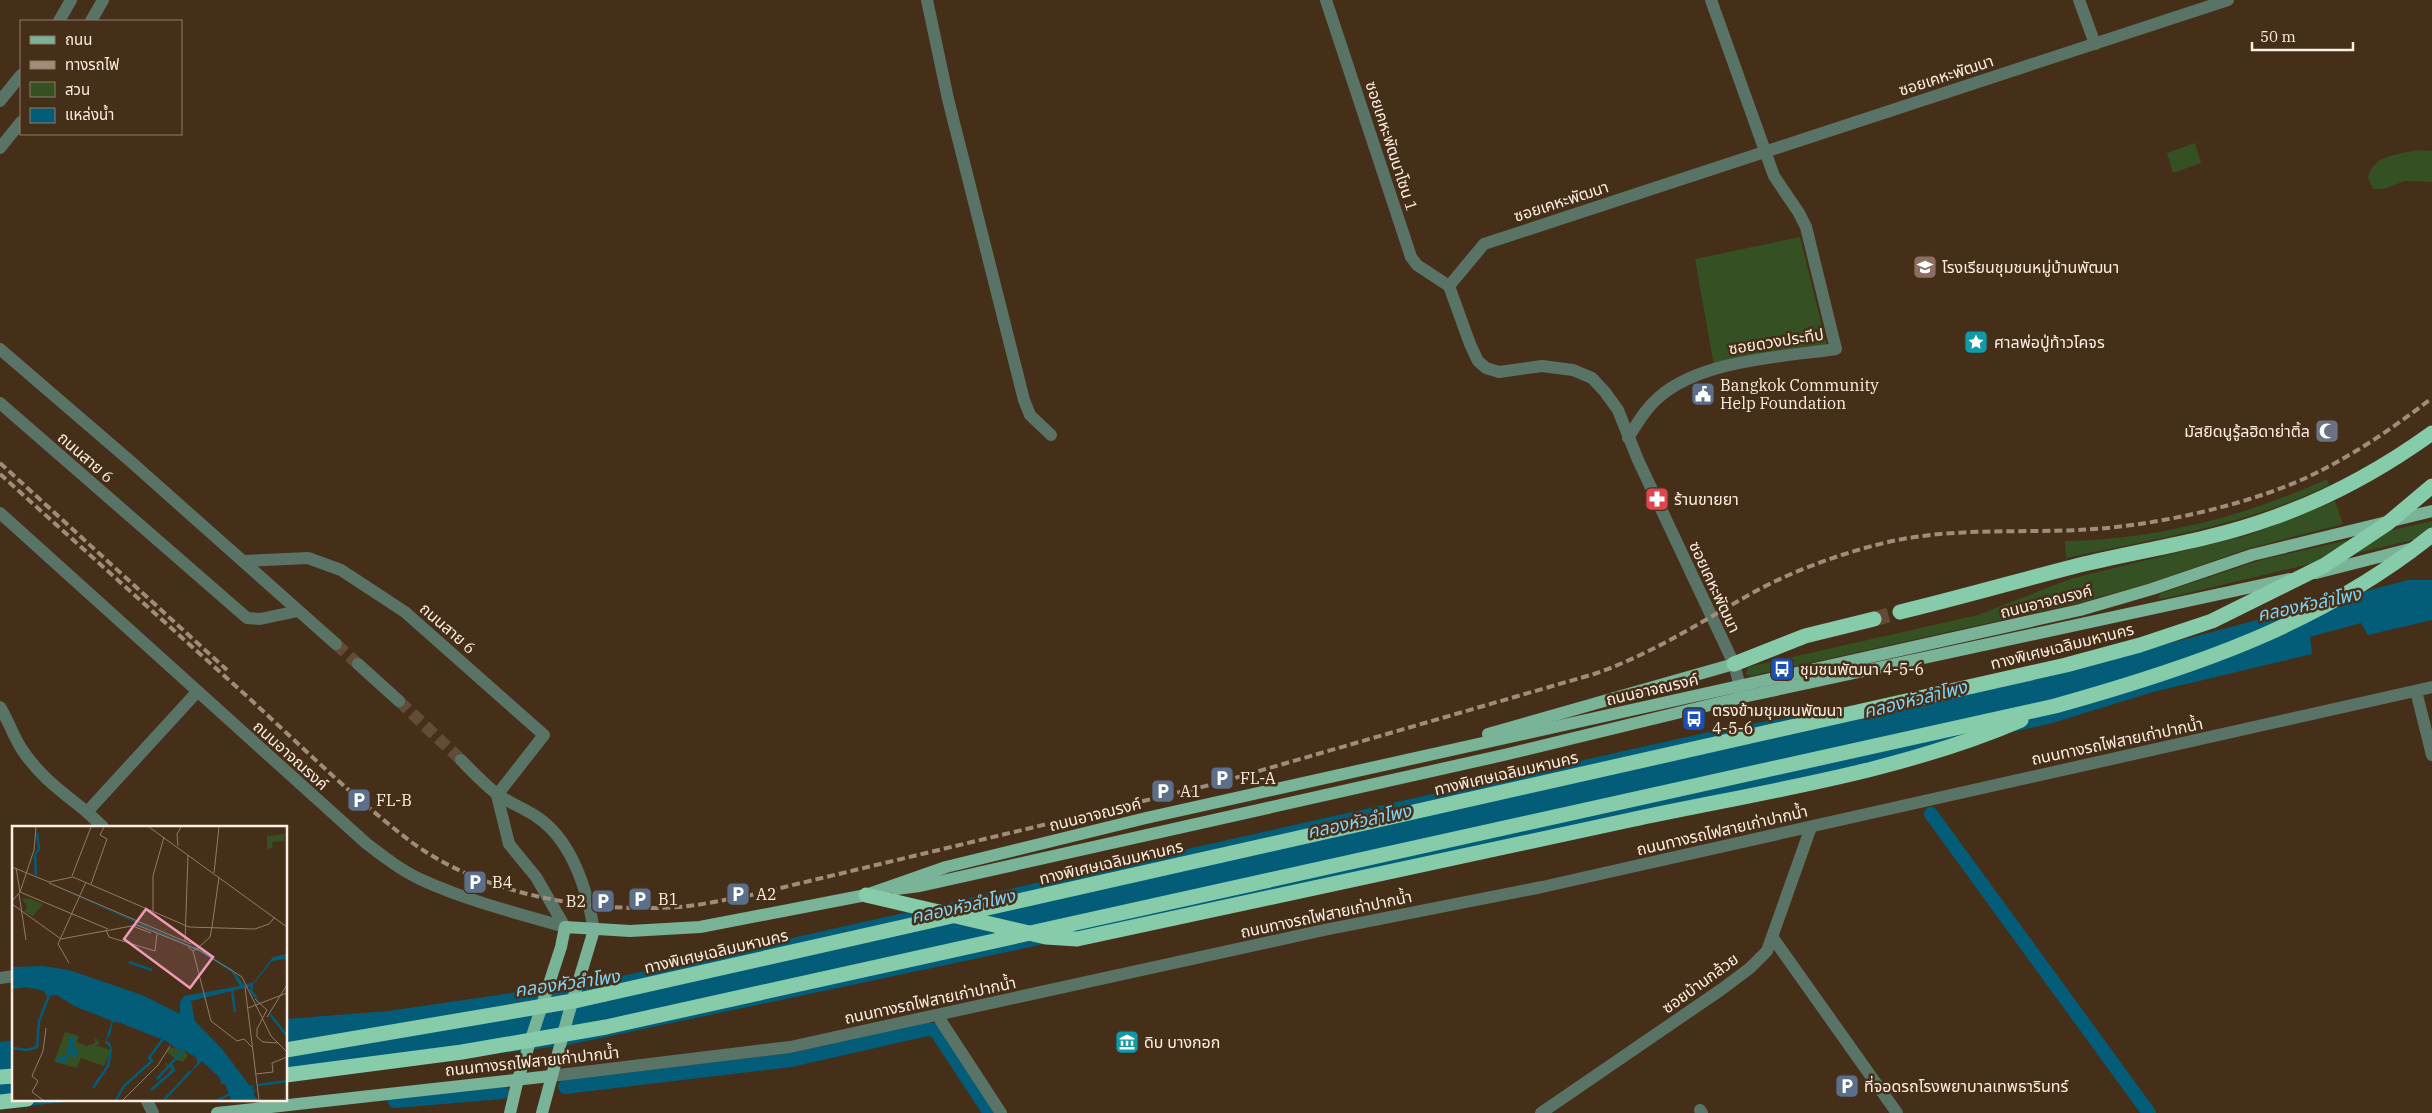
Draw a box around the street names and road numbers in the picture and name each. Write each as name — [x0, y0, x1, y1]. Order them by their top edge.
street label: ซอยเคหะพัฒนา — [1896, 50, 1996, 100]
street label: ซอยเคหะพัฒนาโซน 1 — [1362, 79, 1422, 213]
street label: ซอยเคหะพัฒนา — [1511, 176, 1611, 226]
street label: ซอยดวงประทีป — [1727, 324, 1825, 358]
street label: ถนนสาย 6 — [54, 427, 118, 487]
street label: ซอยเคหะพัฒนา — [1685, 538, 1745, 636]
street label: ถนนอาจณรงค์ — [1998, 580, 2094, 622]
street label: ถนนสาย 6 — [416, 598, 480, 658]
street label: ทางพิเศษเฉลิมมหานคร — [1988, 618, 2136, 673]
street label: ถนนอาจณรงค์ — [1604, 669, 1700, 709]
street label: ถนนทางรถไฟสายเก่าปากน้ำ — [2029, 712, 2205, 769]
street label: ถนนอาจณรงค์ — [249, 716, 333, 794]
street label: ทางพิเศษเฉลิมมหานคร — [1432, 747, 1580, 799]
street label: ถนนอาจณรงค์ — [1047, 793, 1143, 835]
street label: ถนนทางรถไฟสายเก่าปากน้ำ — [1634, 800, 1810, 859]
street label: ทางพิเศษเฉลิมมหานคร — [1037, 836, 1185, 888]
street label: ถนนทางรถไฟสายเก่าปากน้ำ — [1238, 885, 1414, 942]
street label: ทางพิเศษเฉลิมมหานคร — [642, 925, 790, 977]
street label: ซอยบ้านกล้วย — [1658, 949, 1742, 1017]
street label: ถนนทางรถไฟสายเก่าปากน้ำ — [842, 971, 1018, 1028]
street label: ถนนทางรถไฟสายเก่าปากน้ำ — [444, 1041, 620, 1080]

